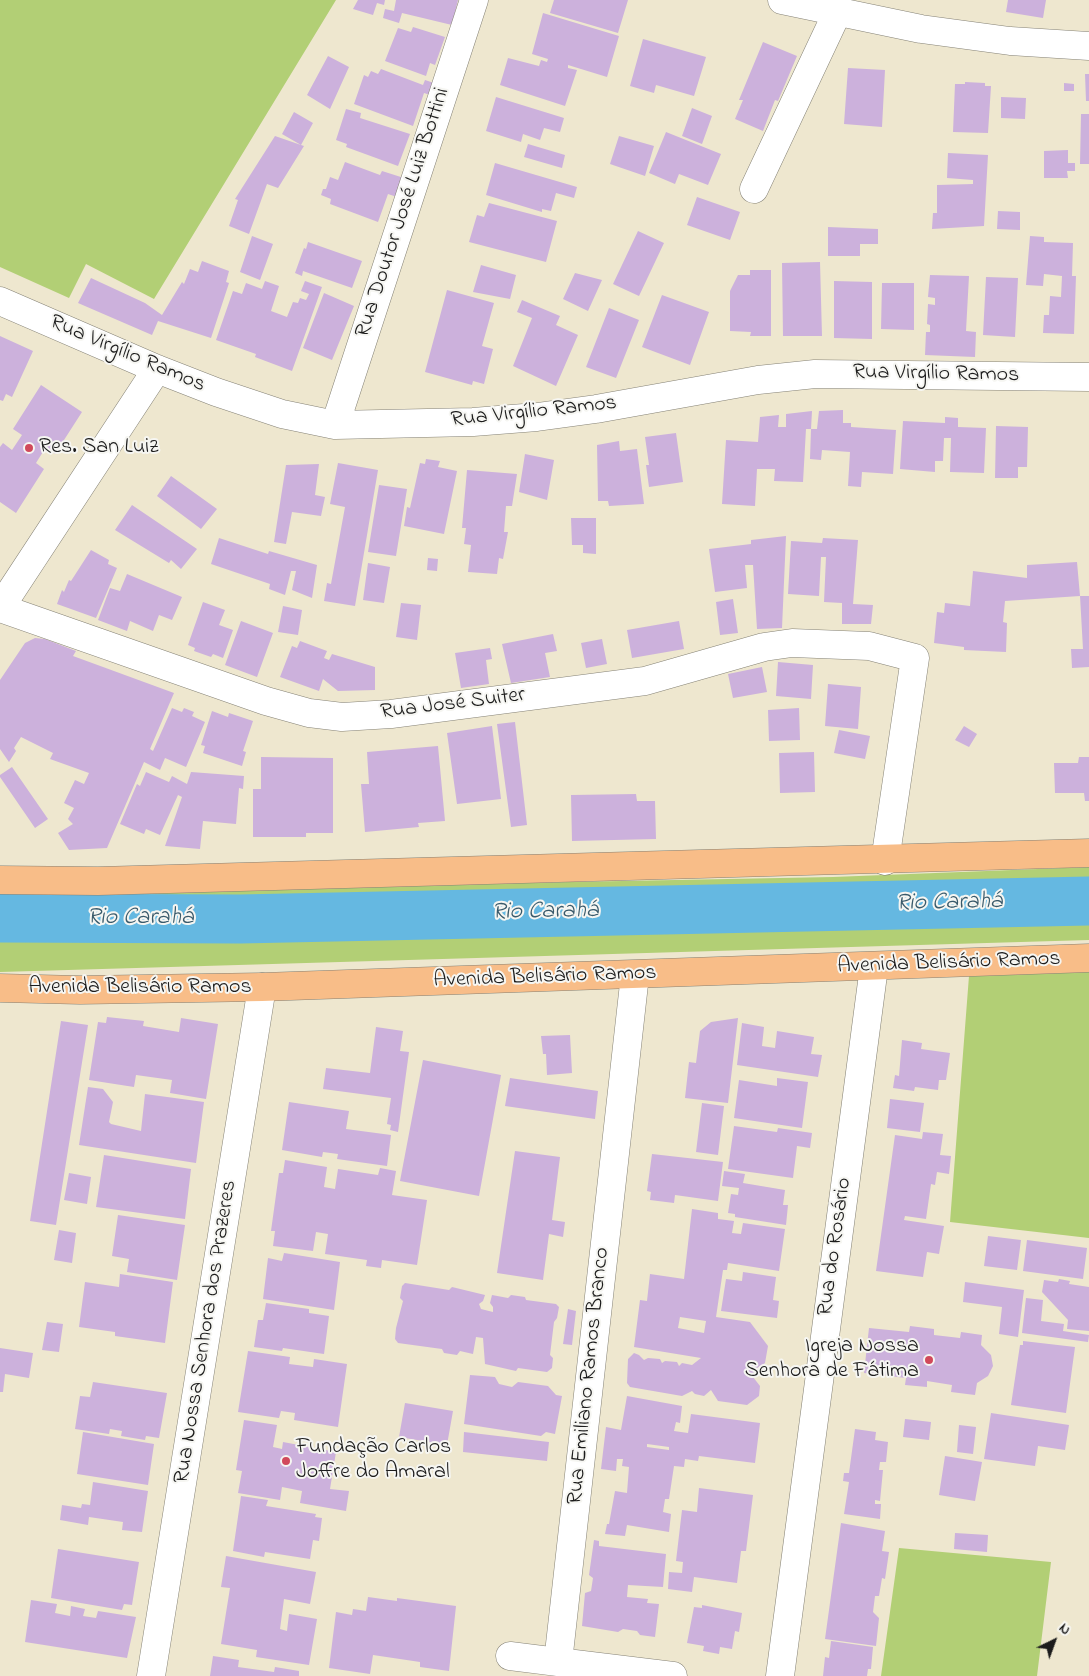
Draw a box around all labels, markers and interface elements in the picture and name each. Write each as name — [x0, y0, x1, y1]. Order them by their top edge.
street label: Rua Doutor José Luiz Bottini — [351, 85, 457, 341]
street label: Rua Virgílio Ramos — [45, 310, 209, 400]
street label: Rua Virgílio Ramos — [853, 360, 1019, 390]
street label: Rua Virgílio Ramos — [450, 391, 618, 435]
place label: Res. San Luiz — [39, 435, 158, 461]
marker: Res. San Luiz — [23, 442, 35, 454]
street label: Rua José Suiter — [379, 683, 527, 727]
water label: Rio Carahá — [896, 889, 1002, 919]
water label: Rio Carahá — [492, 898, 598, 928]
water label: Rio Carahá — [87, 905, 193, 933]
street label: Avenida Belisário Ramos — [837, 947, 1061, 981]
street label: Avenida Belisário Ramos — [433, 961, 657, 995]
street label: Avenida Belisário Ramos — [28, 975, 252, 1001]
street label: Rua do Rosário — [813, 1176, 859, 1318]
street label: Rua Nossa Senhora dos Prazeres — [170, 1179, 244, 1485]
street label: Rua Emiliano Ramos Branco — [563, 1246, 617, 1506]
place label: Igreja Nossa Senhora de Fátima — [745, 1334, 919, 1385]
marker: Igreja Nossa Senhora de Fátima — [923, 1354, 935, 1366]
place label: Fundação Carlos Joffre do Amaral — [296, 1435, 451, 1486]
marker: Fundação Carlos Joffre do Amaral — [280, 1455, 292, 1467]
north arrow — [1029, 1616, 1079, 1666]
text: N — [1054, 1619, 1075, 1640]

